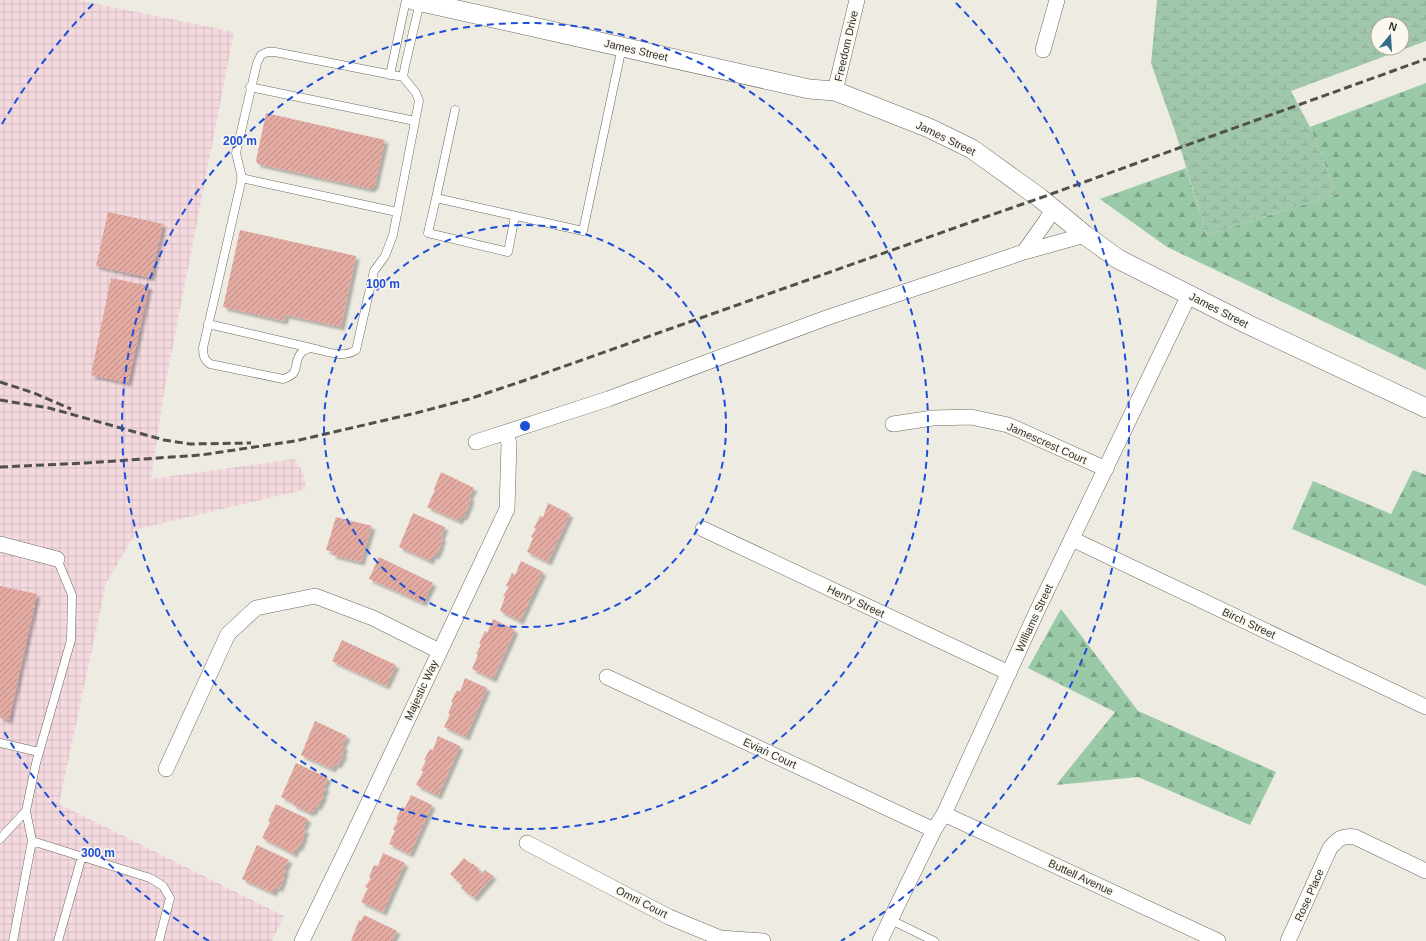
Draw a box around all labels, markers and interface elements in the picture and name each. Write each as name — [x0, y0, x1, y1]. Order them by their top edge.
street label: Freedom Drive — [832, 9, 860, 83]
north arrow — [1370, 16, 1410, 56]
text: N — [1387, 20, 1399, 33]
street label: James Street — [603, 37, 669, 63]
street label: James Street — [914, 118, 978, 158]
text: 200 m — [223, 134, 257, 148]
text: 100 m — [366, 277, 400, 291]
street label: James Street — [1187, 290, 1251, 330]
centre of rings — [518, 419, 532, 433]
street label: Jamescrest Court — [1005, 420, 1089, 466]
street label: Williams Street — [1013, 582, 1055, 654]
street label: Henry Street — [825, 583, 887, 619]
street label: Birch Street — [1220, 605, 1278, 641]
street label: Majestic Way — [402, 658, 440, 722]
street label: Evian Court — [741, 735, 799, 771]
text: 300 m — [81, 846, 115, 860]
street label: Buttell Avenue — [1047, 857, 1115, 897]
street label: Rose Place — [1292, 867, 1326, 923]
street label: Omni Court — [614, 884, 670, 920]

